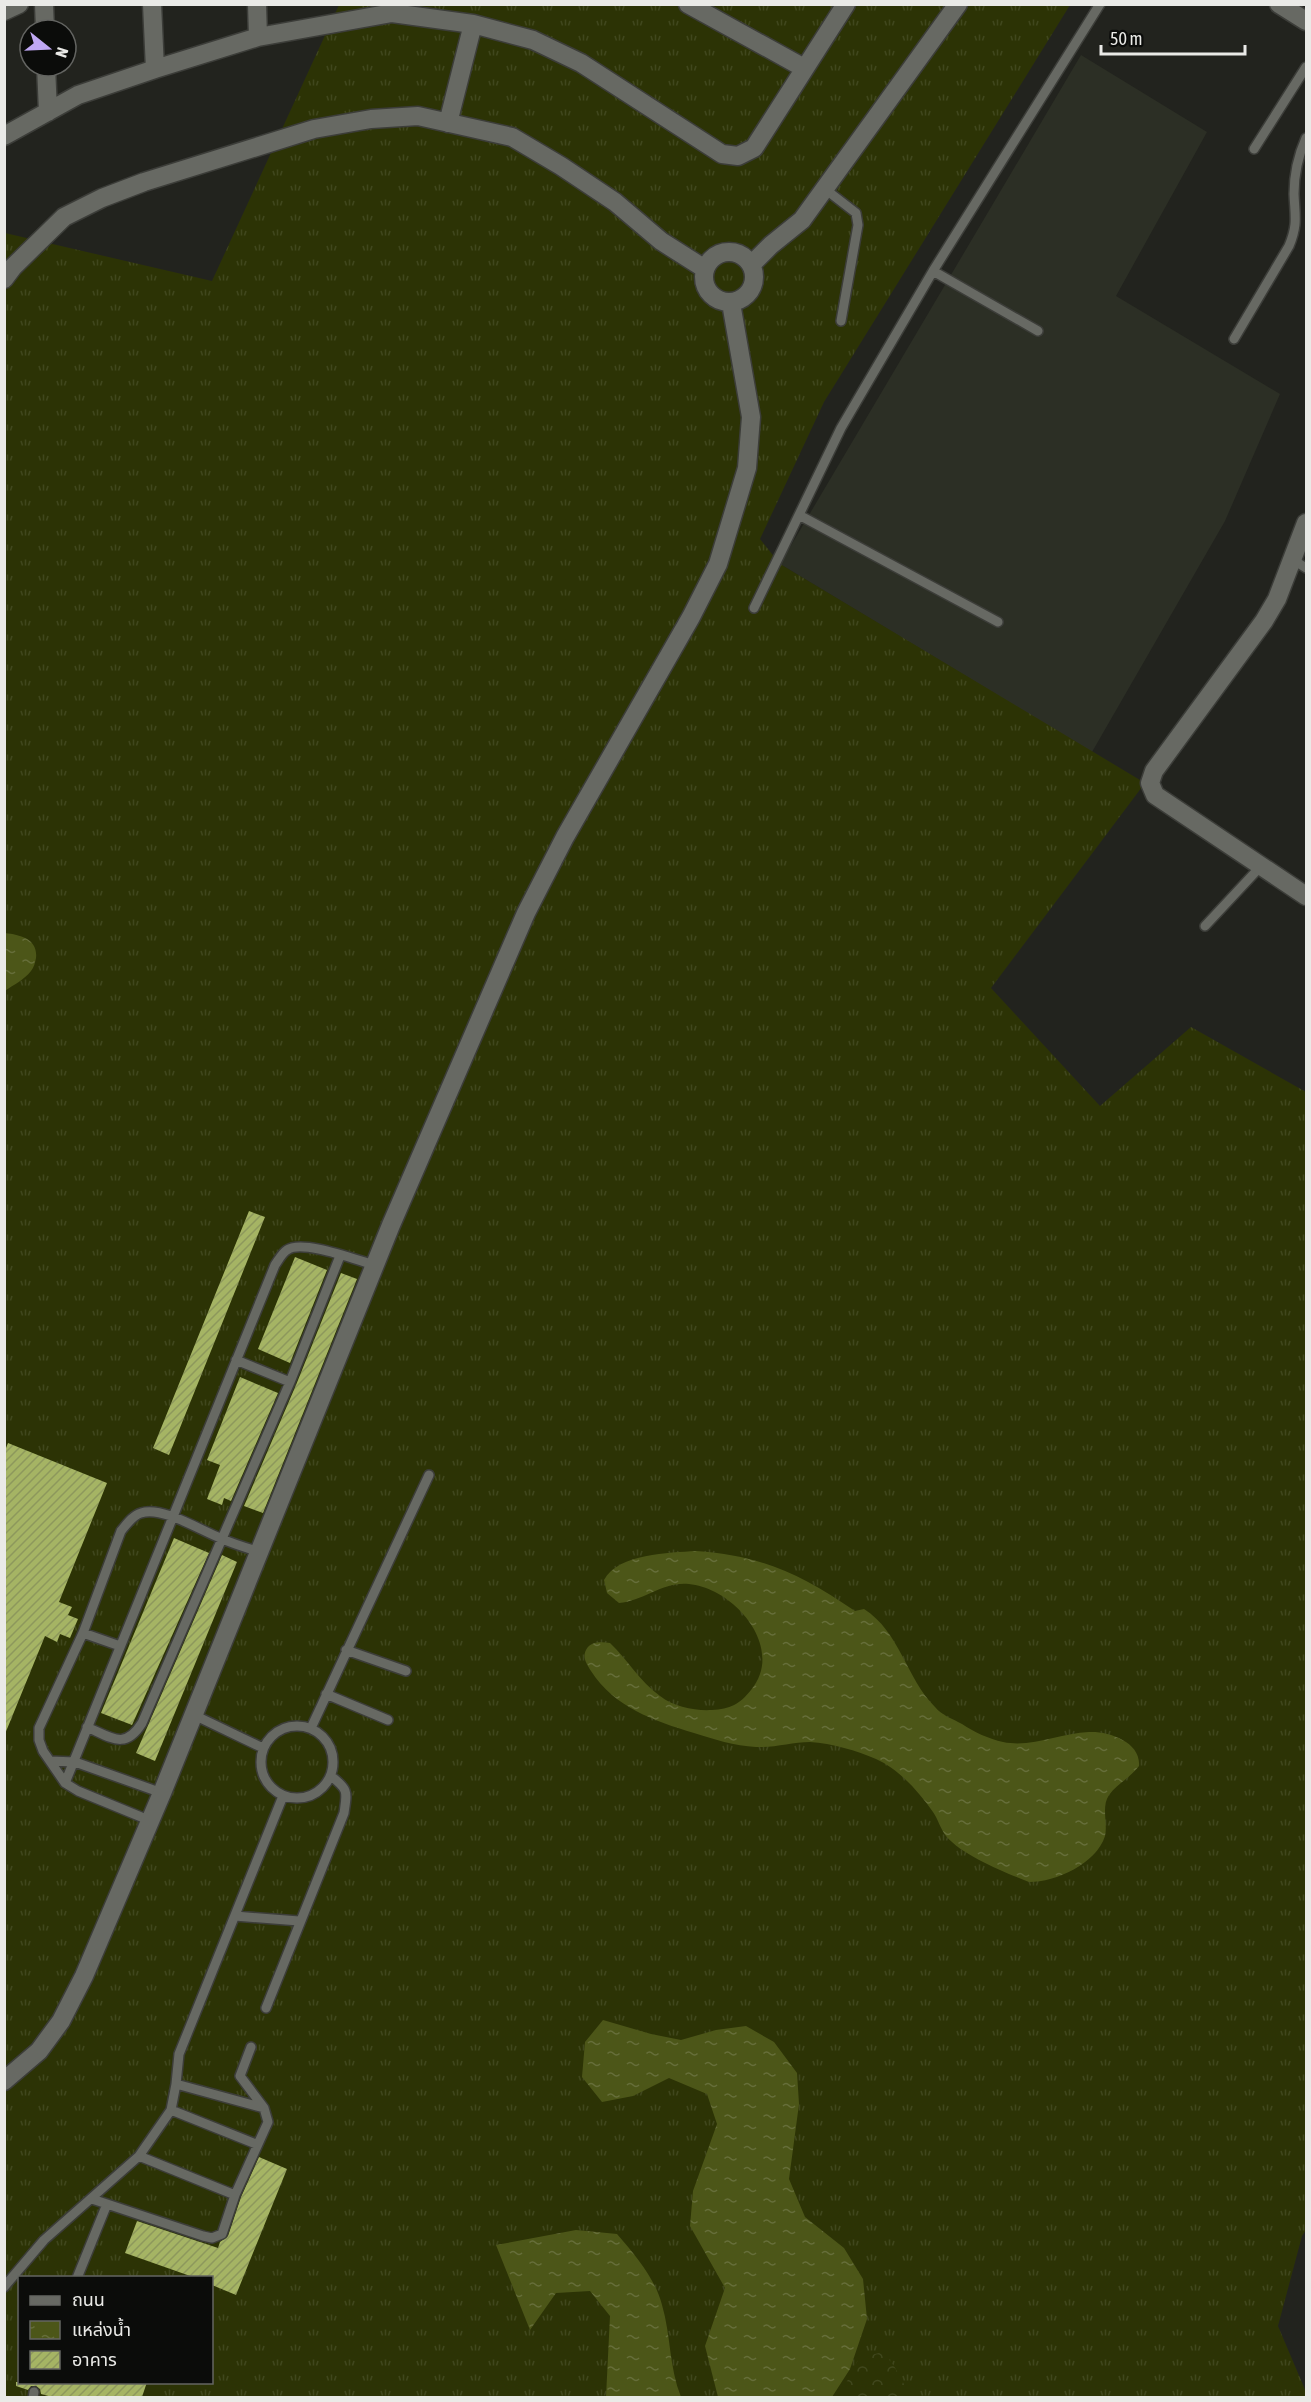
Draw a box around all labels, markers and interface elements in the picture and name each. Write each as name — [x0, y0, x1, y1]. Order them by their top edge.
north arrow — [18, 18, 78, 78]
scale bar — [1101, 18, 1245, 56]
text: 50 m — [1110, 28, 1142, 49]
text: N — [52, 45, 72, 60]
legend — [18, 2276, 213, 2384]
text: ถนน — [72, 2289, 105, 2310]
text: แหล่งน้ำ — [72, 2317, 131, 2340]
text: อาคาร — [72, 2349, 117, 2370]

